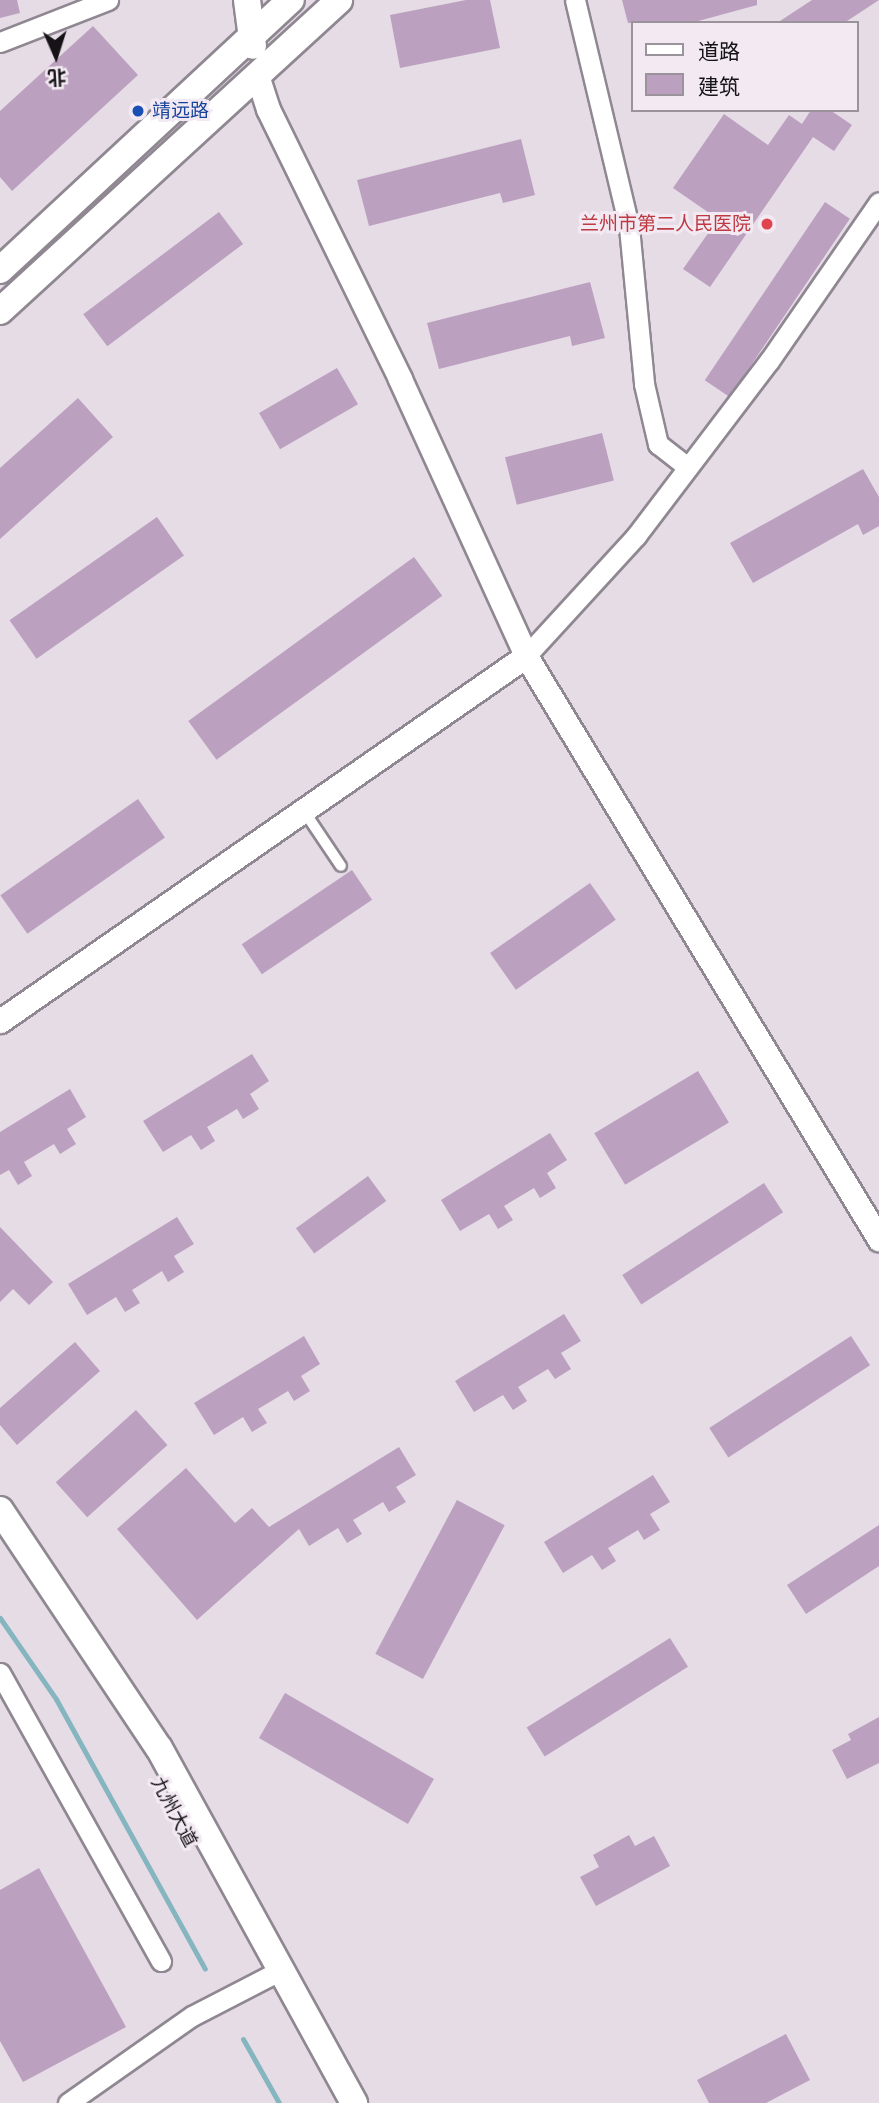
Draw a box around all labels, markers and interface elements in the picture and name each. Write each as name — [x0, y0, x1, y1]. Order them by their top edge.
north arrow — [21, 21, 91, 91]
legend — [630, 21, 858, 112]
text: 道路 — [698, 39, 740, 64]
text: 北 — [47, 65, 67, 89]
text: 建筑 — [698, 74, 740, 99]
place label: 靖远路 — [152, 100, 209, 122]
marker: 靖远路 — [130, 103, 146, 119]
place label: 兰州市第二人民医院 — [580, 213, 751, 235]
marker: 兰州市第二人民医院 — [757, 214, 777, 234]
street label: 九州大道 — [146, 1773, 202, 1851]

